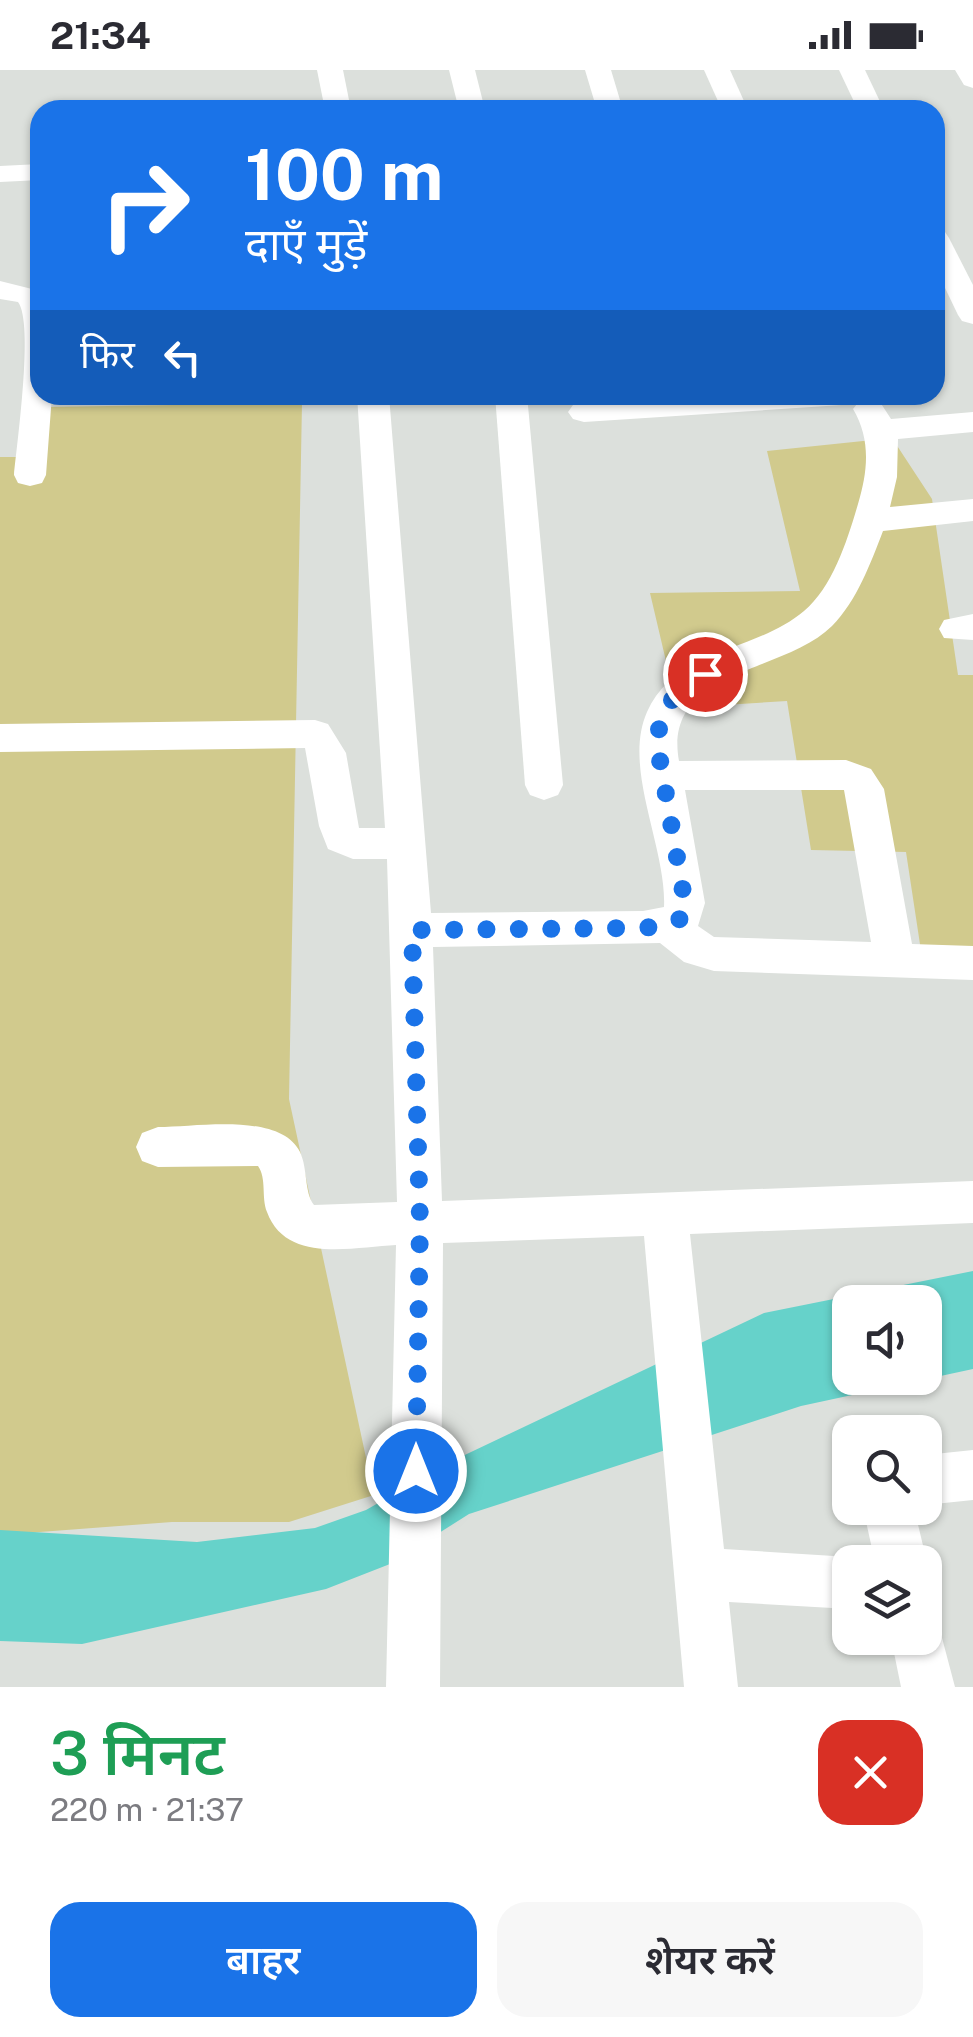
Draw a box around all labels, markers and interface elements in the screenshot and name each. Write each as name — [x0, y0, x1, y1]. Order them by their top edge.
text: 21:34 — [50, 13, 151, 58]
text: 100 m — [245, 133, 443, 216]
icon: right — [80, 140, 210, 270]
text: दाएँ मुड़ें — [245, 217, 367, 270]
icon: left — [155, 330, 210, 385]
text: फिर — [80, 332, 135, 377]
pin — [663, 632, 748, 717]
icon: arrive — [678, 647, 733, 702]
map controls — [832, 1285, 942, 1655]
button: sound — [832, 1285, 942, 1395]
button: search — [832, 1415, 942, 1525]
position arrow — [364, 1419, 468, 1523]
button: layers — [832, 1545, 942, 1655]
text: 3 मिनट — [50, 1718, 225, 1789]
button: close — [818, 1720, 923, 1825]
text: 220 m · 21:37 — [50, 1791, 244, 1828]
button: बाहर — [50, 1902, 477, 2017]
button: शेयर करें — [497, 1902, 923, 2017]

